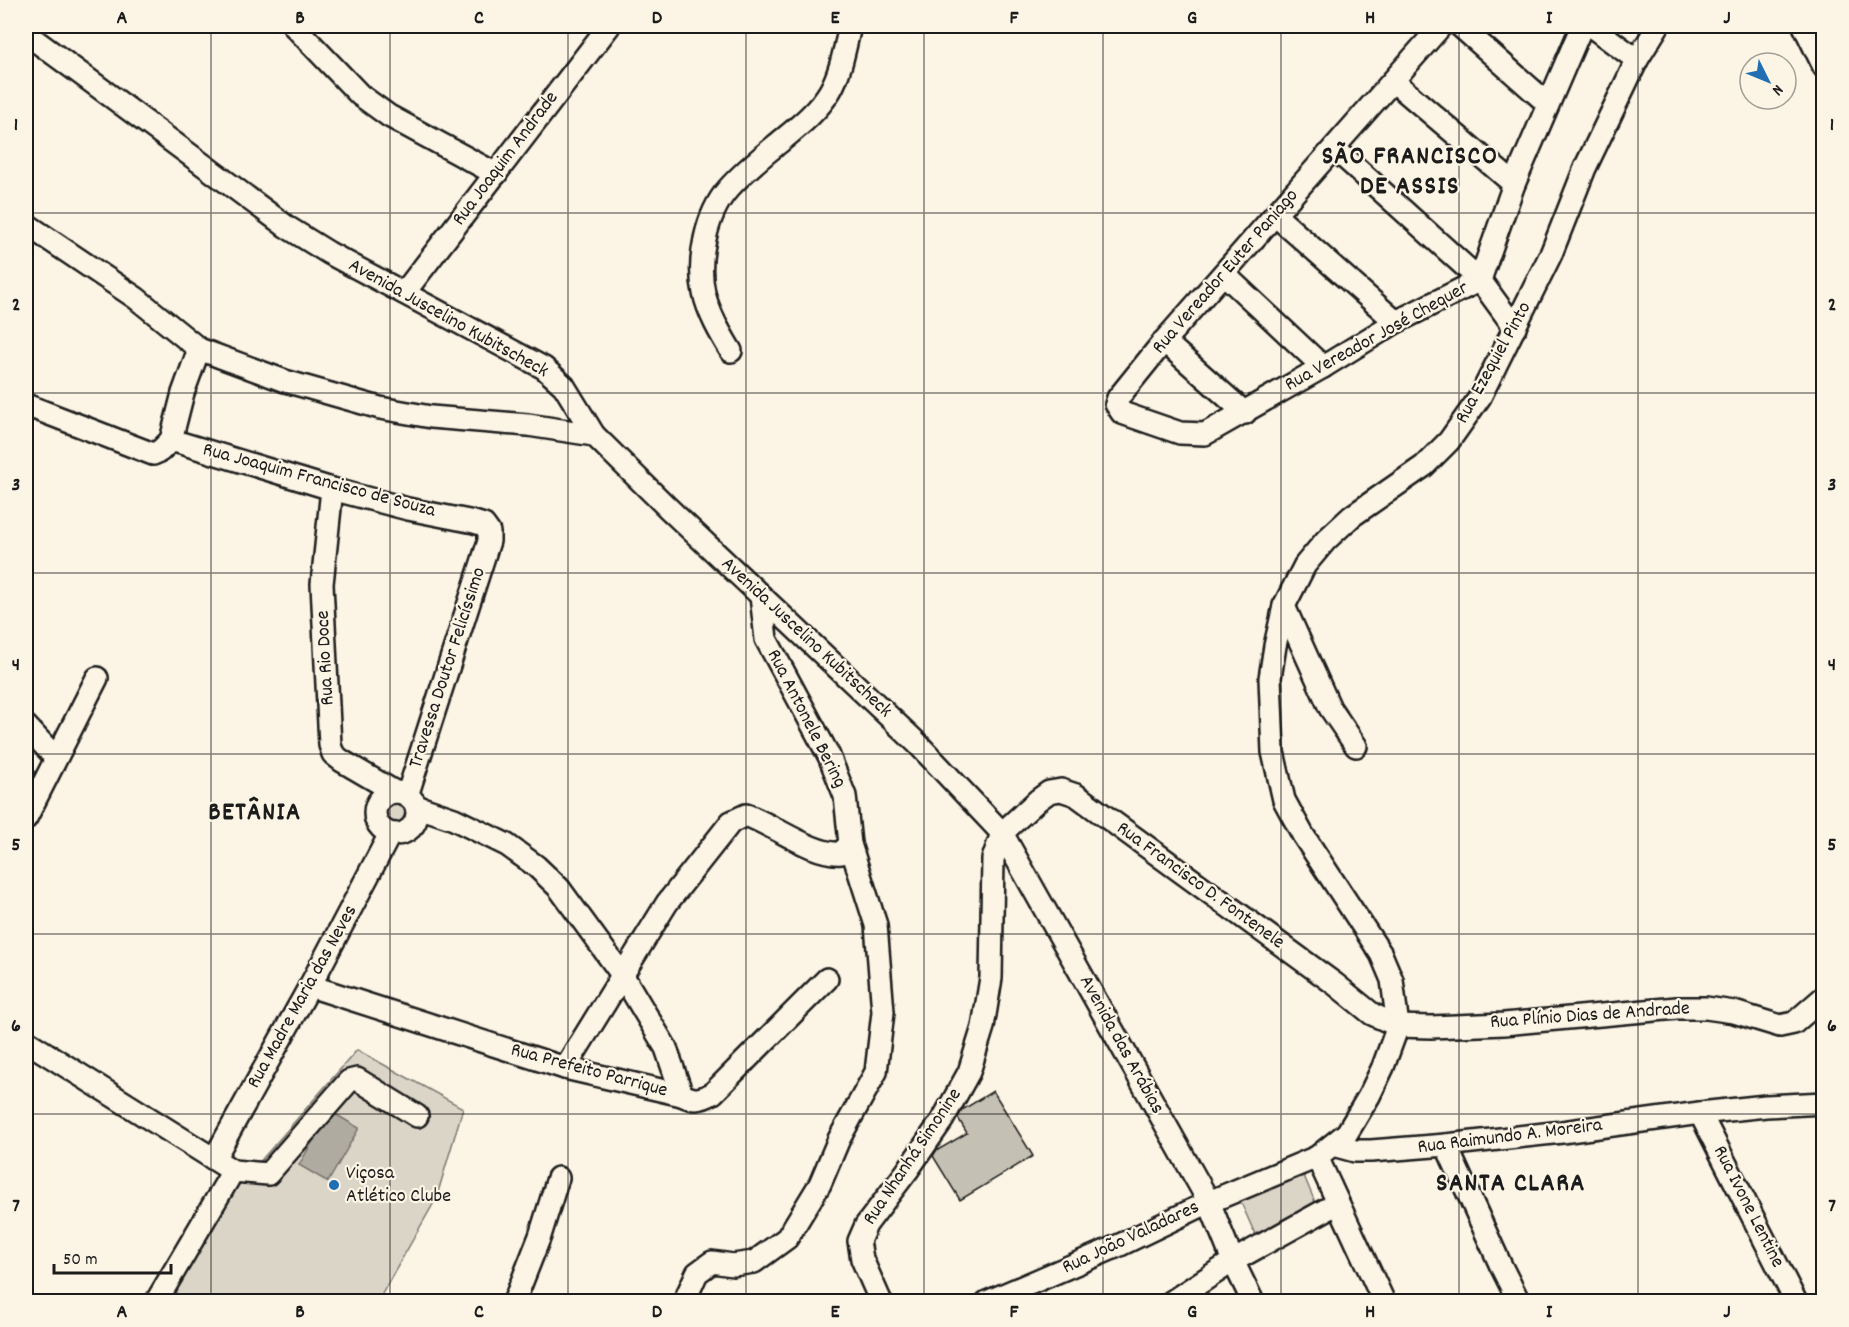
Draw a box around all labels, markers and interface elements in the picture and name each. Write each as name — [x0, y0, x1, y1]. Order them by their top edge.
text: A — [117, 5, 128, 33]
text: B — [295, 5, 305, 33]
text: C — [474, 5, 484, 33]
text: D — [652, 5, 663, 33]
text: E — [830, 5, 840, 33]
text: F — [1010, 5, 1020, 33]
text: G — [1187, 5, 1197, 33]
text: H — [1365, 5, 1375, 33]
text: I — [1546, 5, 1553, 33]
text: J — [1723, 5, 1731, 33]
north arrow — [1738, 51, 1798, 111]
text: N — [1766, 79, 1788, 100]
street label: Rua Joaquim Andrade — [446, 86, 566, 232]
text: 1 — [14, 112, 18, 140]
text: 1 — [1830, 112, 1834, 140]
district label: SÃO FRANCISCO DE ASSIS — [1322, 139, 1498, 206]
street label: Rua Vereador Euter Paniago — [1146, 183, 1306, 361]
street label: Avenida Juscelino Kubitscheck — [343, 252, 553, 386]
street label: Rua Vereador José Chequer — [1280, 275, 1474, 399]
text: 2 — [12, 292, 20, 320]
text: 2 — [1828, 292, 1836, 320]
street label: Rua Ezequiel Pinto — [1449, 297, 1539, 429]
street label: Rua Joaquim Francisco de Souza — [199, 436, 439, 526]
text: 3 — [12, 472, 20, 500]
text: 3 — [1828, 472, 1836, 500]
street label: Avenida Juscelino Kubitscheck — [714, 551, 898, 725]
street label: Travessa Doutor Felicíssimo — [402, 564, 494, 772]
street label: Rua Rio Doce — [310, 610, 342, 706]
street label: Rua Antonele Bering — [759, 645, 853, 793]
text: 4 — [12, 652, 20, 680]
text: 4 — [1828, 652, 1836, 680]
district label: BETÂNIA — [208, 795, 302, 832]
street label: Rua Francisco D. Fontenele — [1110, 815, 1290, 957]
text: 5 — [11, 832, 21, 860]
text: 5 — [1827, 832, 1837, 860]
street label: Rua Madre Maria das Neves — [241, 900, 365, 1094]
street label: Avenida das Arábias — [1071, 971, 1171, 1119]
street label: Rua Plínio Dias de Andrade — [1489, 995, 1691, 1037]
text: 6 — [11, 1013, 21, 1041]
text: 6 — [1827, 1013, 1837, 1041]
street label: Rua Prefeito Parrique — [507, 1037, 671, 1105]
street label: Rua Nhanhá Simonine — [857, 1083, 969, 1231]
street label: Rua Raimundo A. Moreira — [1416, 1112, 1604, 1162]
street label: Rua Ivone Lentine — [1705, 1141, 1791, 1273]
place label: Viçosa Atlético Clube — [346, 1160, 451, 1211]
district label: SANTA CLARA — [1436, 1166, 1586, 1203]
marker: Viçosa Atlético Clube — [327, 1178, 341, 1192]
text: 7 — [12, 1193, 20, 1221]
text: 7 — [1828, 1193, 1836, 1221]
street label: Rua João Valadares — [1058, 1194, 1204, 1282]
scale bar — [54, 1237, 171, 1275]
text: 50 m — [63, 1248, 98, 1273]
text: A — [117, 1299, 128, 1327]
text: B — [295, 1299, 305, 1327]
text: C — [474, 1299, 484, 1327]
text: D — [652, 1299, 663, 1327]
text: E — [830, 1299, 840, 1327]
text: F — [1010, 1299, 1020, 1327]
text: G — [1187, 1299, 1197, 1327]
text: H — [1365, 1299, 1375, 1327]
text: I — [1546, 1299, 1553, 1327]
text: J — [1723, 1299, 1731, 1327]

